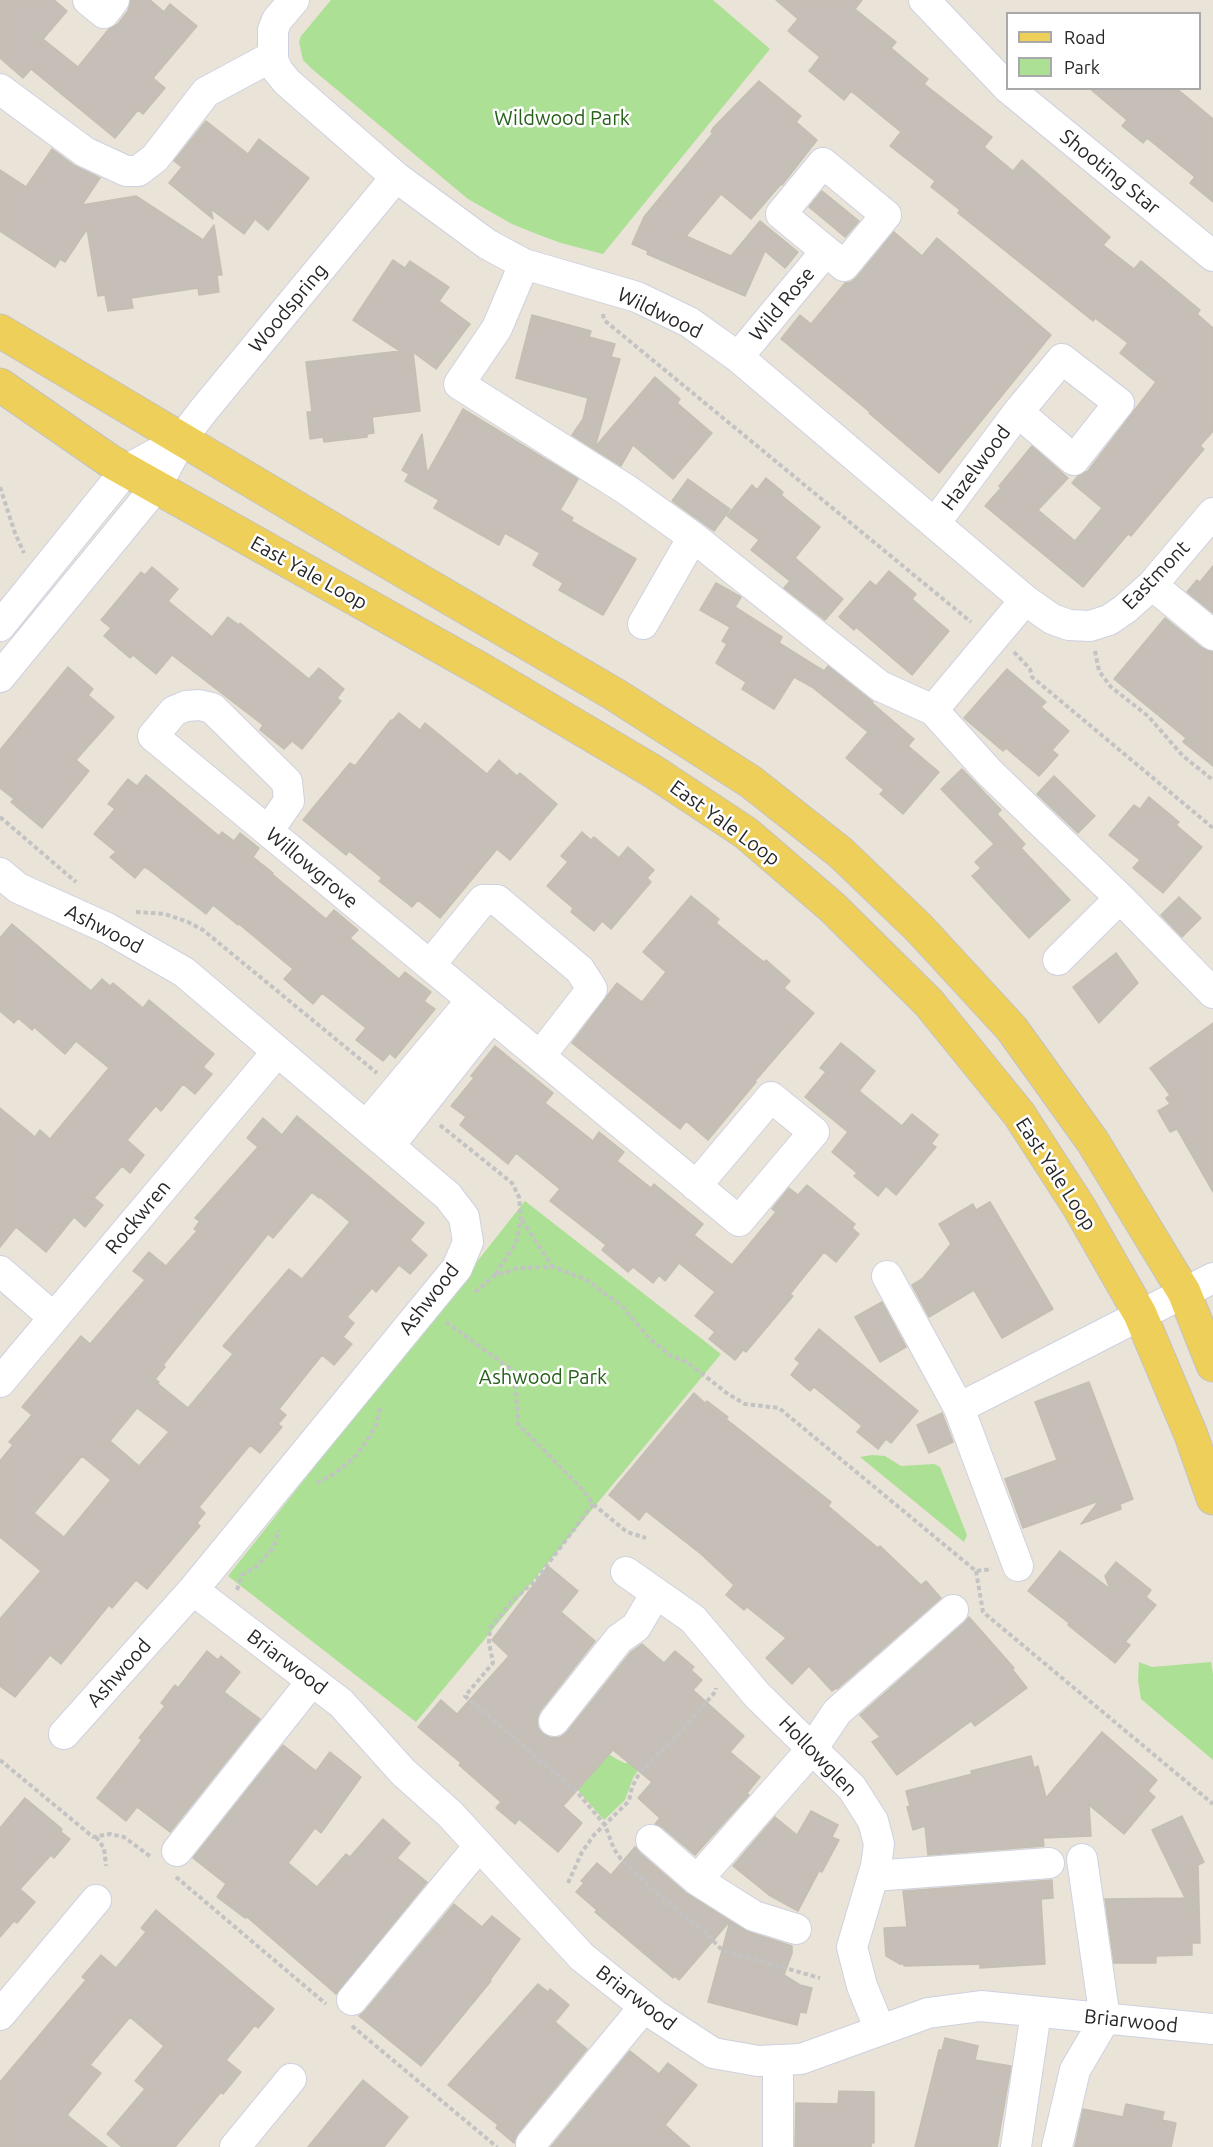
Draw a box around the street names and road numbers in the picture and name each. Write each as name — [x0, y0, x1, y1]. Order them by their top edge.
street label: Shooting Star — [1055, 124, 1165, 220]
street label: Woodspring — [244, 259, 332, 357]
street label: Wild Rose — [744, 262, 820, 346]
street label: Wildwood — [614, 282, 706, 344]
street label: Hazelwood — [936, 421, 1016, 515]
street label: East Yale Loop — [246, 531, 372, 615]
street label: Eastmont — [1117, 536, 1195, 614]
street label: East Yale Loop — [665, 775, 785, 871]
street label: Willowgrove — [261, 823, 363, 913]
street label: Ashwood — [61, 899, 147, 959]
street label: East Yale Loop — [1011, 1113, 1101, 1235]
street label: Rockwren — [100, 1175, 176, 1259]
street label: Ashwood — [394, 1259, 464, 1339]
street label: Briarwood — [242, 1624, 332, 1700]
street label: Ashwood — [82, 1634, 156, 1712]
street label: Hollowglen — [774, 1711, 862, 1801]
street label: Briarwood — [591, 1960, 681, 2036]
street label: Briarwood — [1083, 2004, 1179, 2038]

